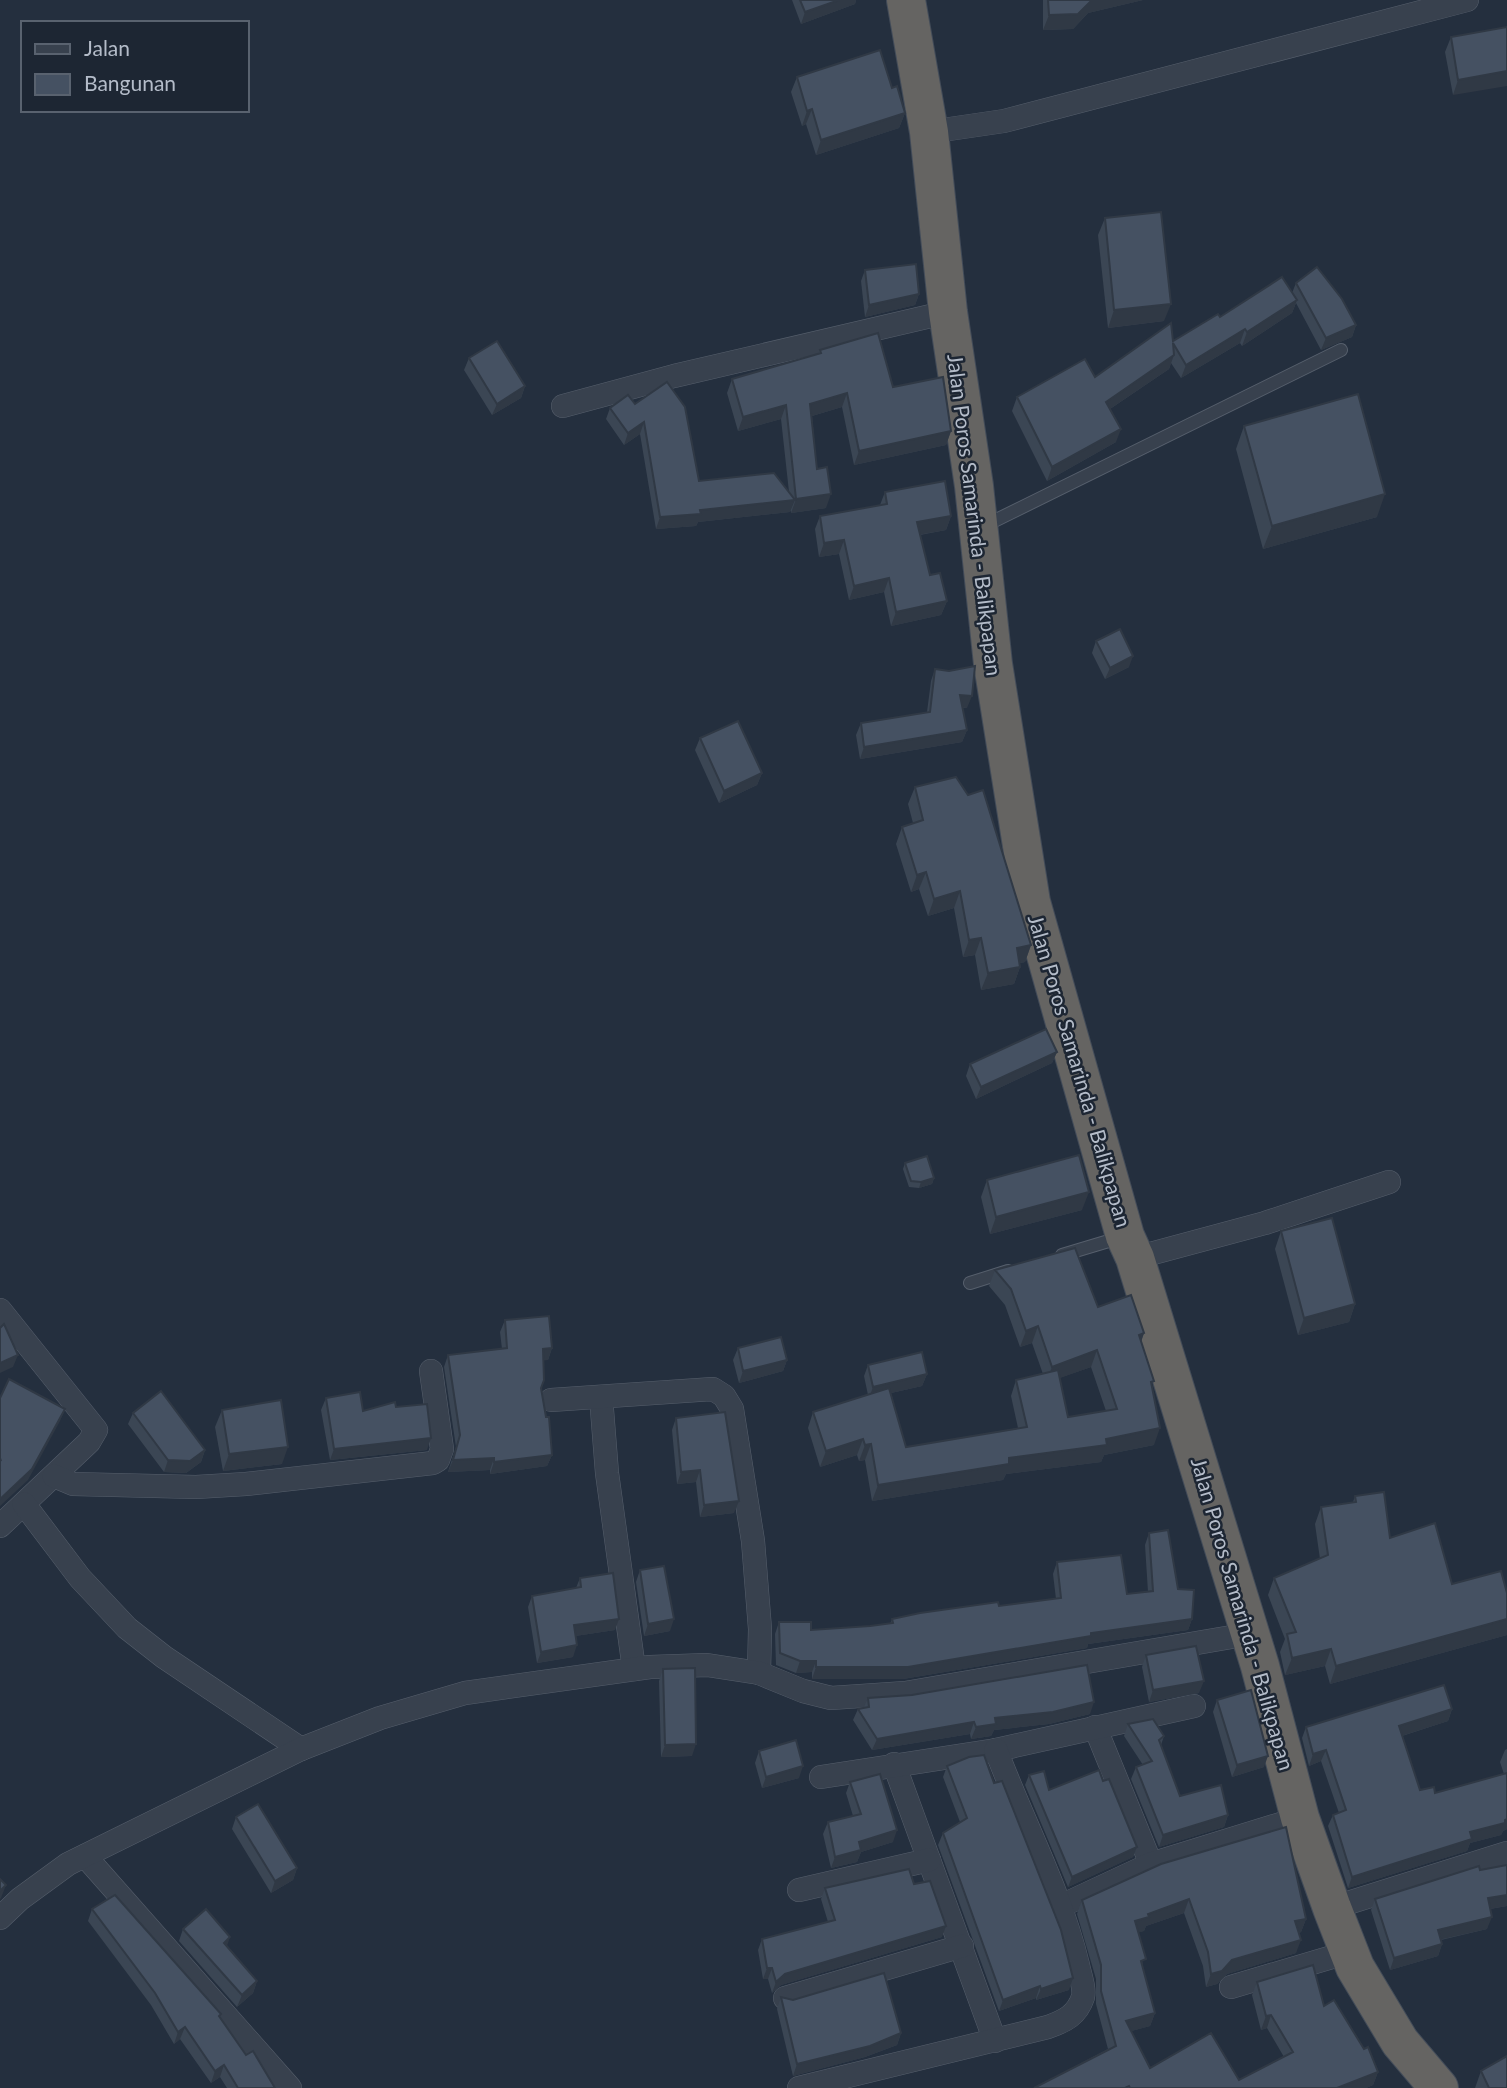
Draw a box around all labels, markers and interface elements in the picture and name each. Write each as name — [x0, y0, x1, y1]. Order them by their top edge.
legend — [21, 21, 248, 112]
text: Jalan — [84, 35, 130, 60]
text: Bangunan — [84, 70, 176, 95]
street label: Jalan Poros Samarinda - Balikpapan — [943, 352, 1008, 677]
street label: Jalan Poros Samarinda - Balikpapan — [1024, 911, 1137, 1230]
street label: Jalan Poros Samarinda - Balikpapan — [1187, 1454, 1300, 1773]

